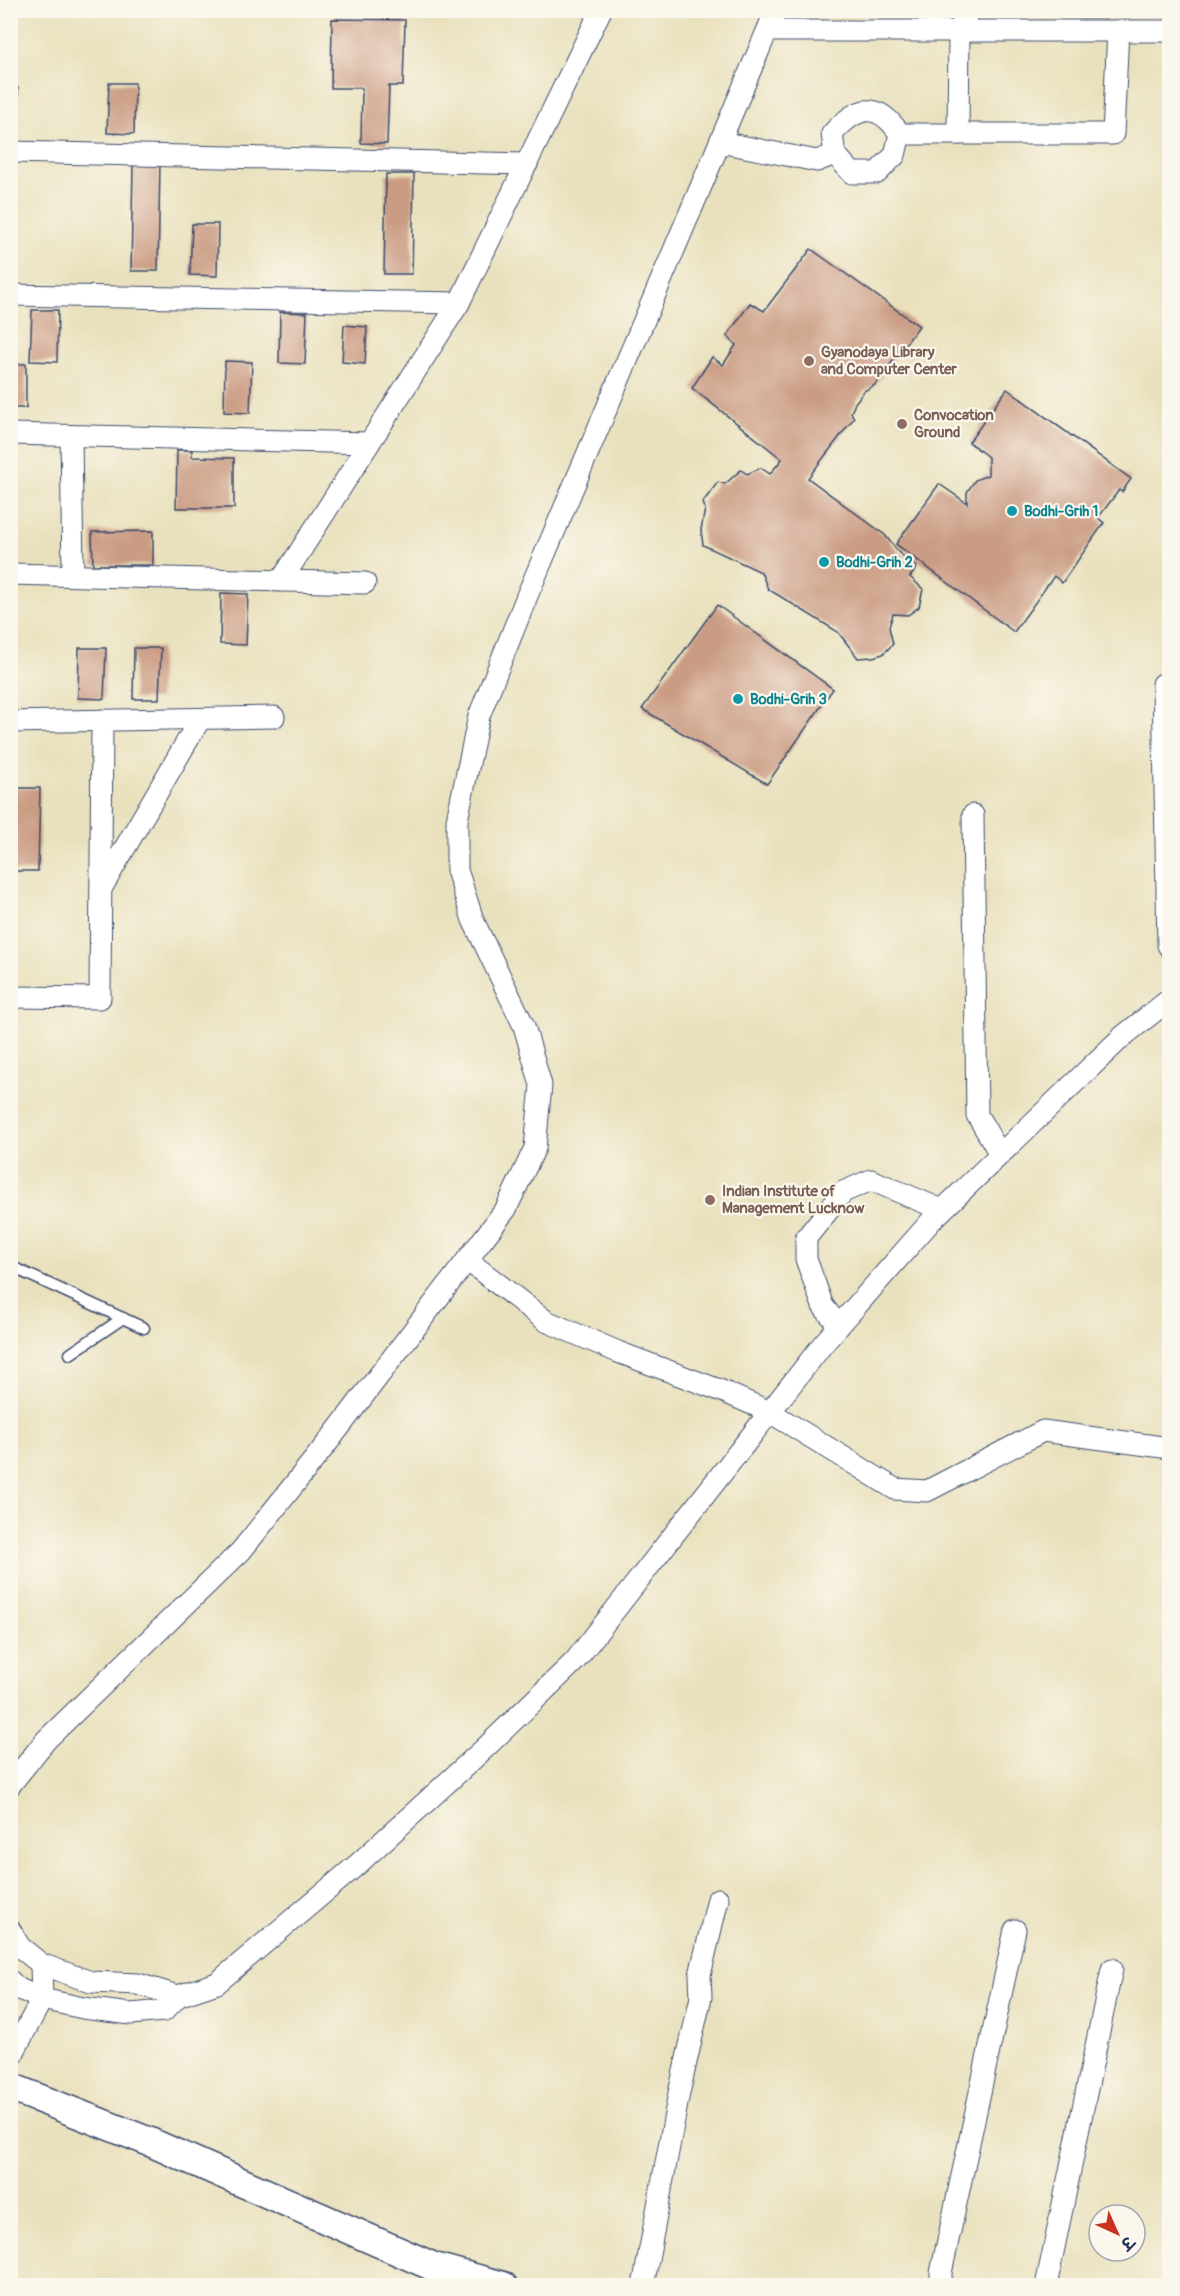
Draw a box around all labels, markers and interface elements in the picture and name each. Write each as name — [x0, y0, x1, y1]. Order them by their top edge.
place label: Gyanodaya Library and Computer Center — [821, 343, 958, 379]
marker: Gyanodaya Library and Computer Center — [802, 354, 816, 368]
place label: Convocation Ground — [914, 406, 994, 442]
marker: Convocation Ground — [895, 417, 909, 431]
place label: Bodhi-Grih 1 — [1024, 502, 1098, 521]
marker: Bodhi-Grih 1 — [1005, 504, 1019, 518]
place label: Bodhi-Grih 2 — [836, 553, 913, 572]
marker: Bodhi-Grih 2 — [817, 555, 831, 569]
place label: Bodhi-Grih 3 — [750, 690, 827, 709]
marker: Bodhi-Grih 3 — [731, 692, 745, 706]
place label: Indian Institute of Management Lucknow — [722, 1182, 865, 1218]
marker: Indian Institute of Management Lucknow — [703, 1193, 717, 1207]
north arrow — [1087, 2203, 1147, 2263]
text: उ — [1115, 2231, 1139, 2255]

